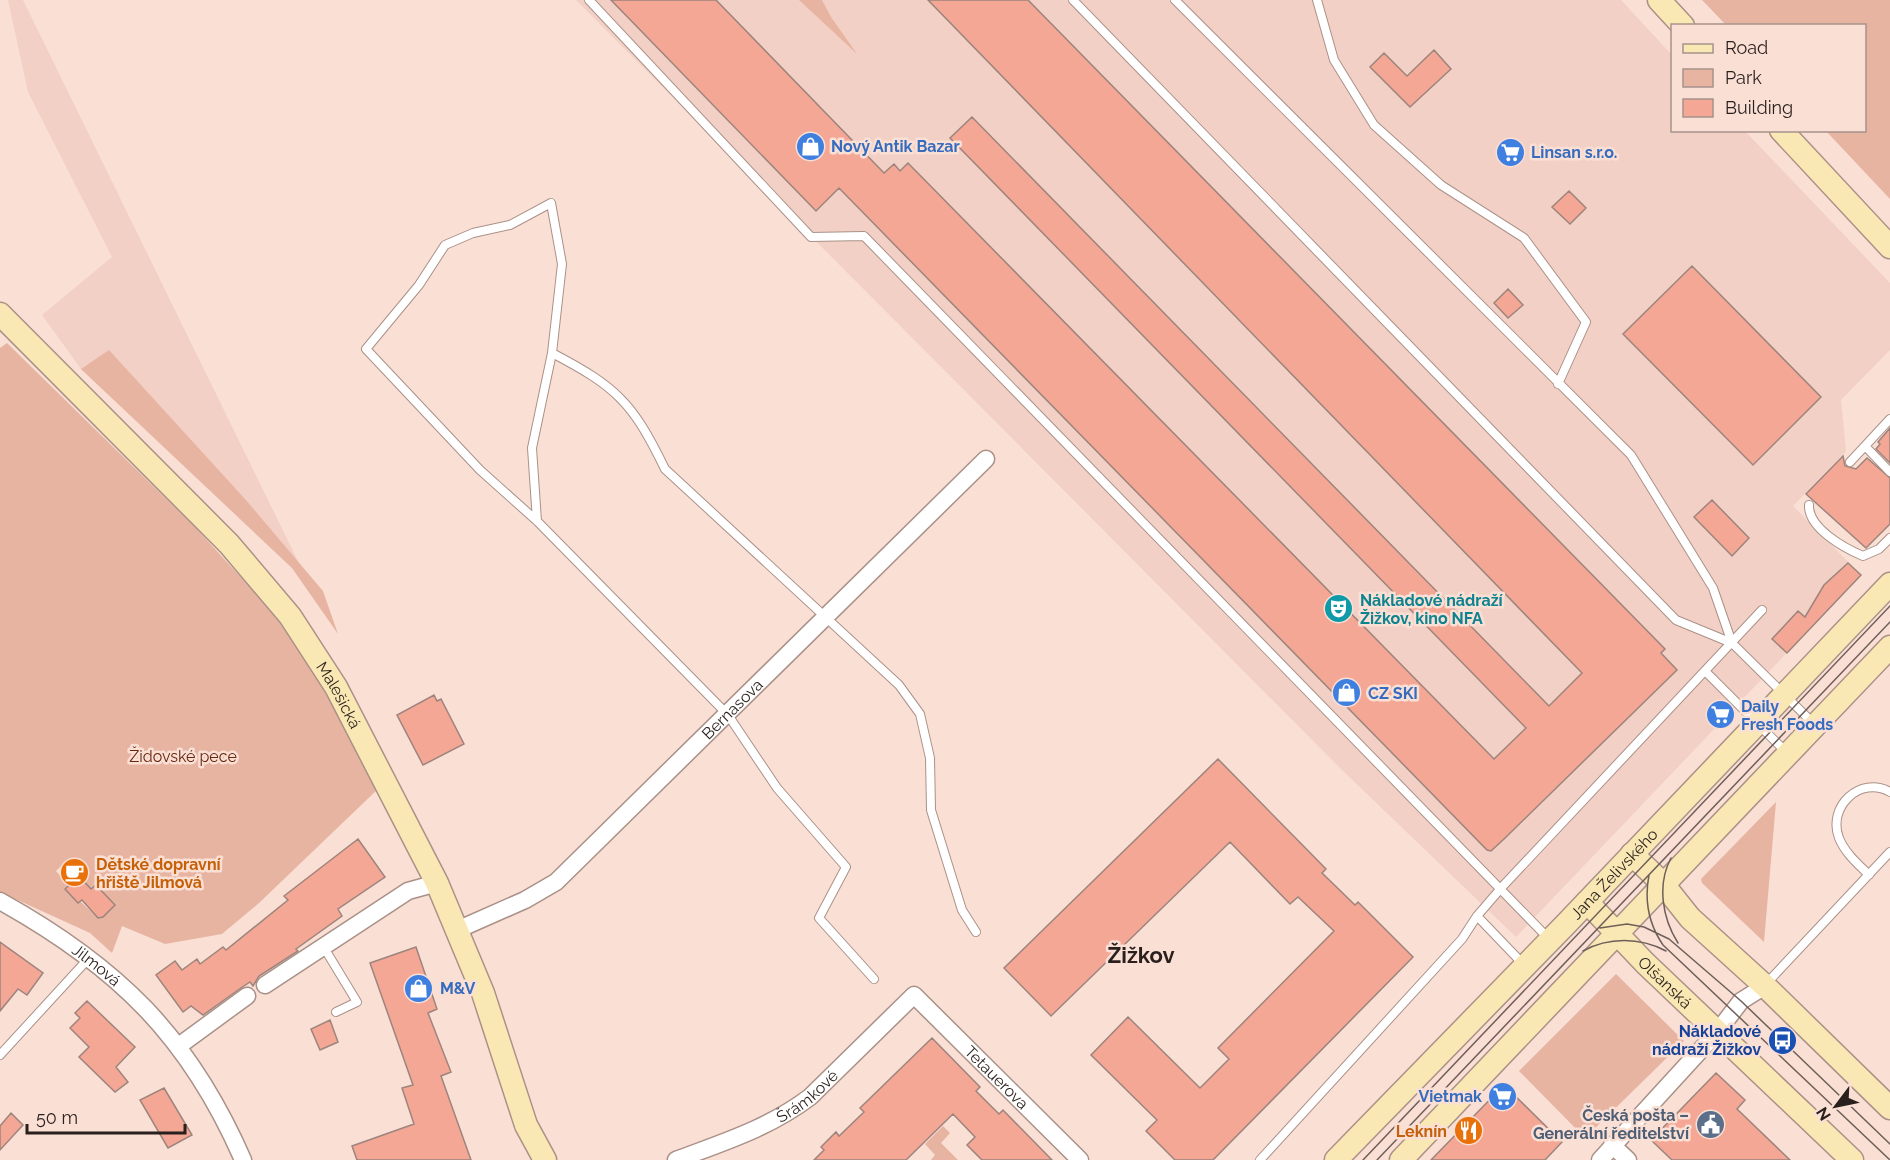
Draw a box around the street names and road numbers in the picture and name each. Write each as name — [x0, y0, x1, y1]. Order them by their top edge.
street label: Malešická — [312, 658, 365, 732]
street label: Bernasova — [698, 675, 767, 743]
street label: Jana Želivského — [1567, 825, 1662, 923]
street label: Jilmová — [68, 940, 124, 990]
street label: Olšanská — [1634, 953, 1696, 1013]
street label: Tetauerova — [961, 1042, 1032, 1113]
street label: Šrámkové — [773, 1066, 842, 1127]

